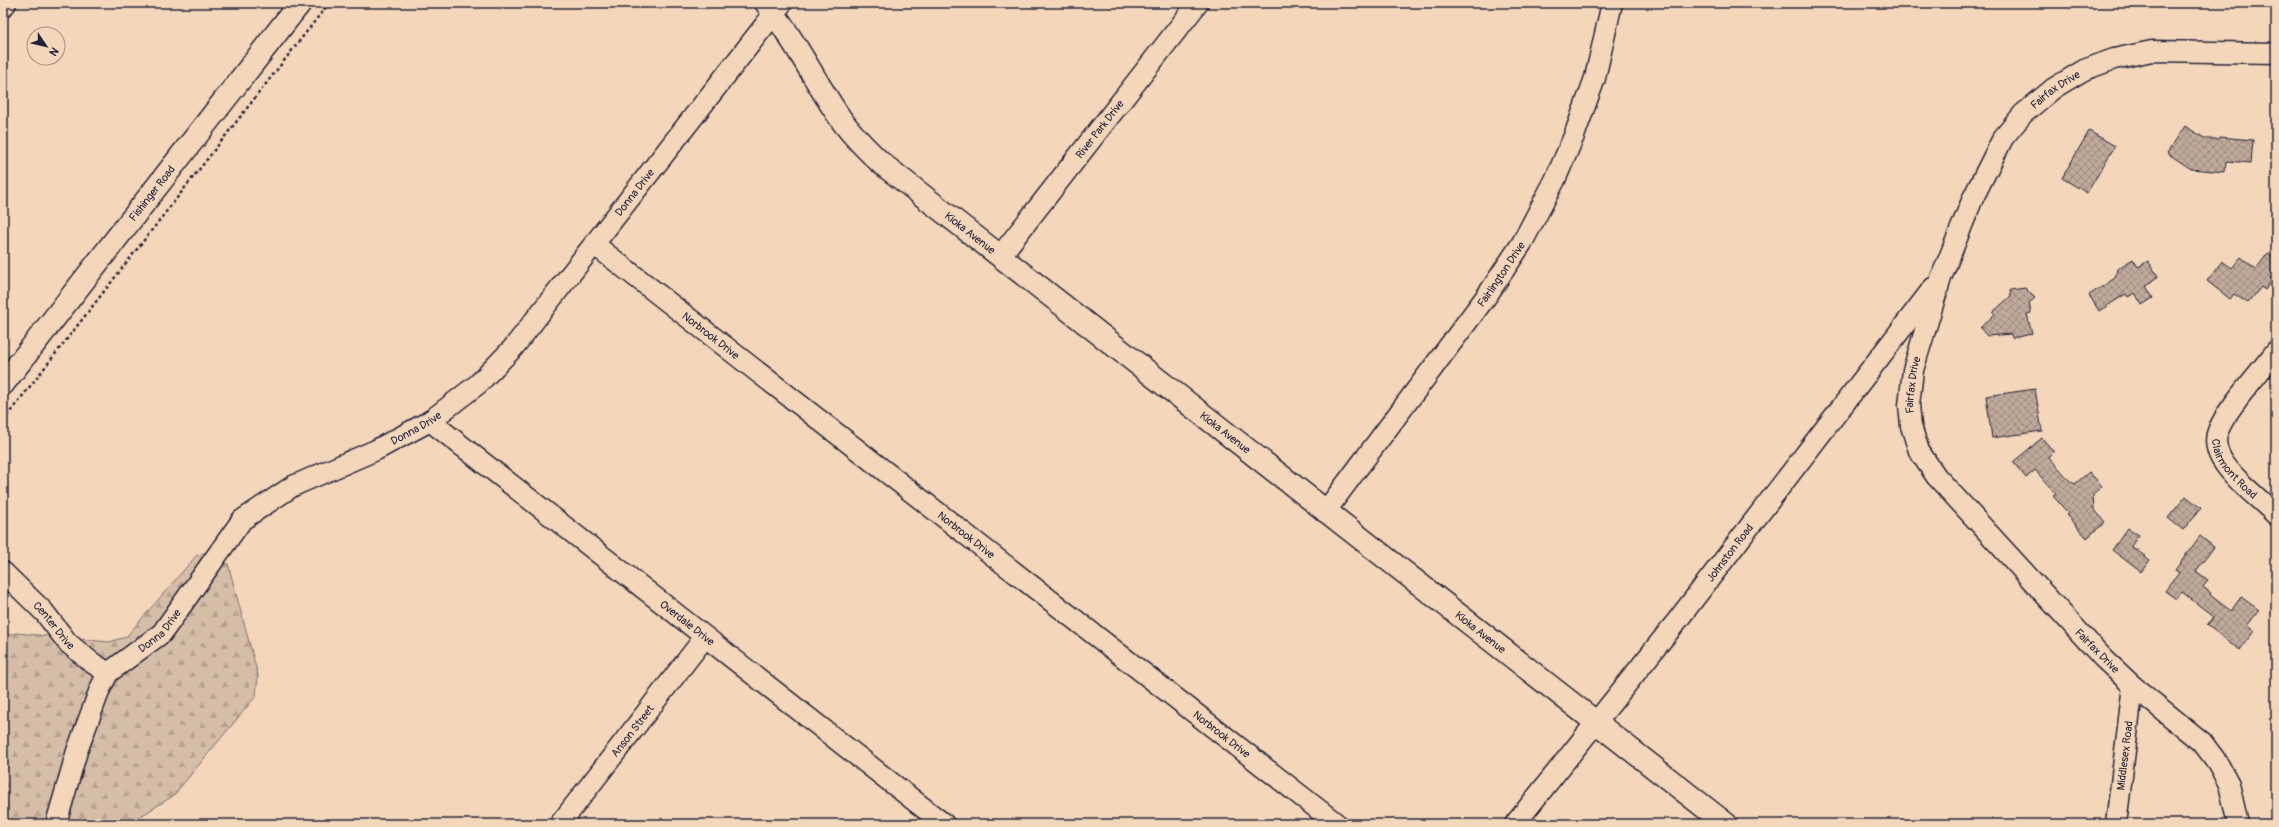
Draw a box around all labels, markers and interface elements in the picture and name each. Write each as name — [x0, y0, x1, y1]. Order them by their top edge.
north arrow — [26, 26, 66, 66]
text: N — [46, 45, 61, 59]
street label: Fairfax Drive — [2028, 67, 2083, 111]
street label: River Park Drive — [1073, 97, 1127, 161]
street label: Fishinger Road — [126, 163, 178, 224]
street label: Donna Drive — [612, 166, 657, 218]
street label: Kioka Avenue — [942, 209, 998, 257]
street label: Fairlington Drive — [1474, 239, 1528, 309]
street label: Norbrook Drive — [680, 309, 742, 362]
street label: Fairfax Drive — [1902, 354, 1923, 414]
street label: Donna Drive — [388, 408, 444, 447]
street label: Kioka Avenue — [1198, 409, 1254, 456]
street label: Clairmont Road — [2210, 438, 2260, 501]
street label: Norbrook Drive — [935, 508, 998, 561]
street label: Johnston Road — [1703, 521, 1756, 584]
street label: Overdale Drive — [658, 597, 718, 648]
street label: Center Drive — [31, 599, 78, 652]
street label: Donna Drive — [135, 606, 184, 655]
street label: Kioka Avenue — [1453, 608, 1509, 656]
street label: Fairfax Drive — [2072, 626, 2122, 676]
street label: Anson Street — [608, 702, 657, 759]
street label: Norbrook Drive — [1191, 708, 1253, 761]
street label: Middlesex Road — [2114, 720, 2135, 791]

